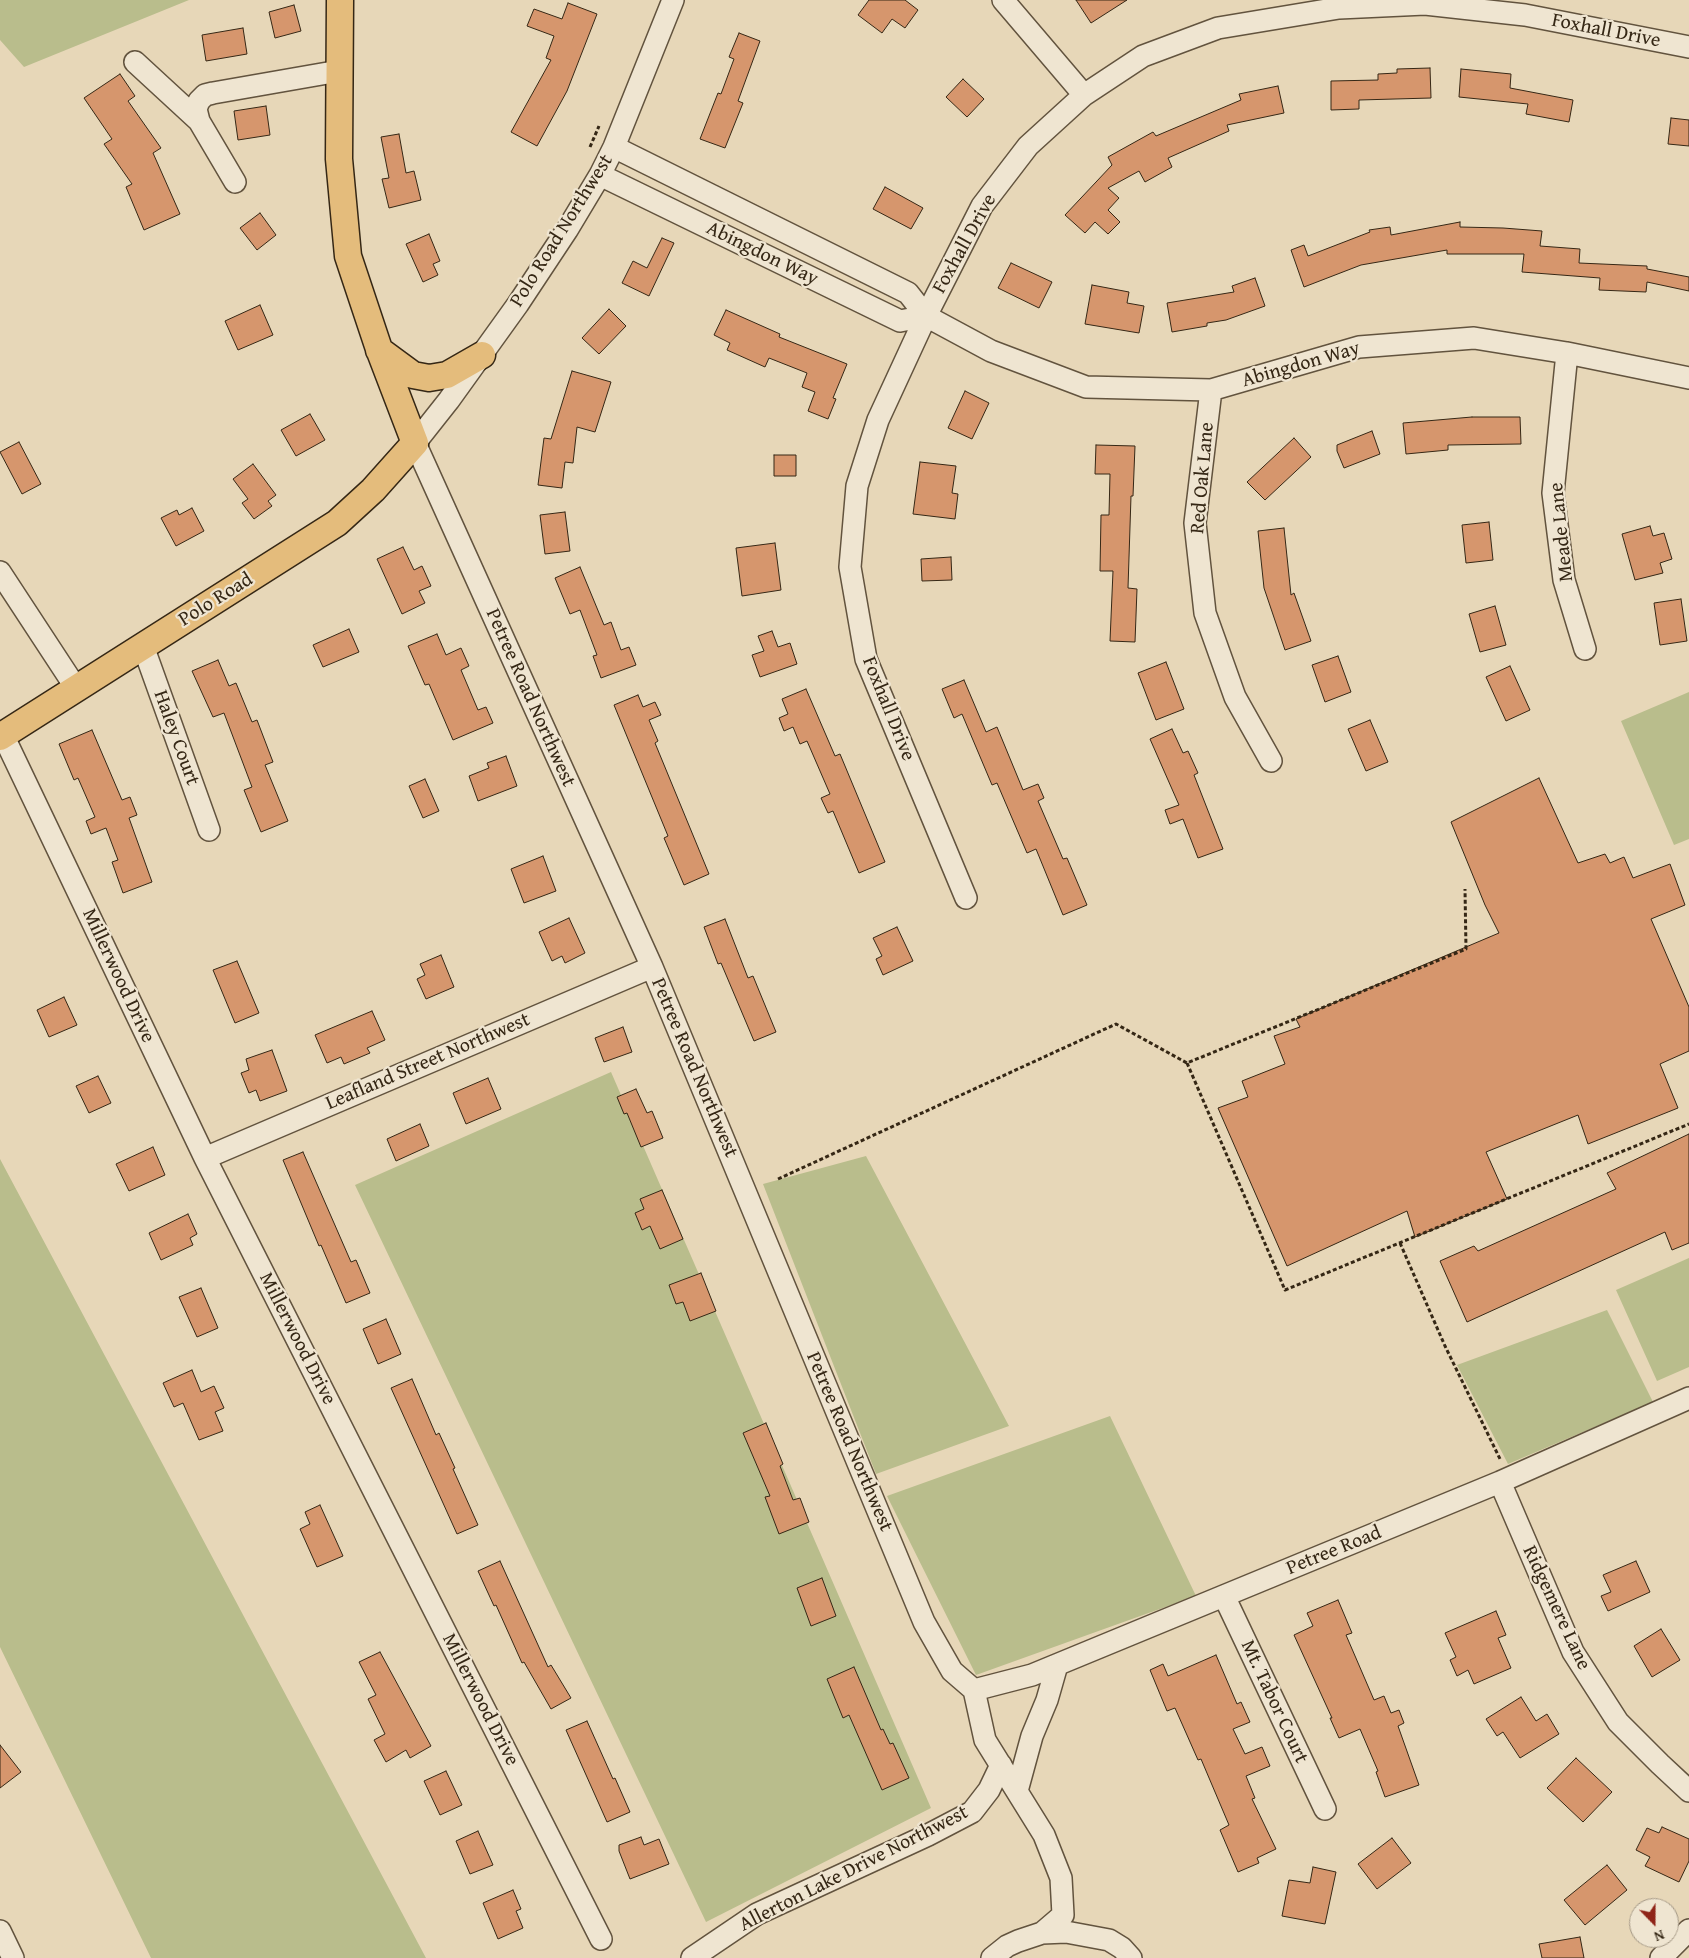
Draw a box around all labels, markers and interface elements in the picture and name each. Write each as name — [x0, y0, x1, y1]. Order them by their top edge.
street label: Foxhall Drive — [1550, 9, 1662, 53]
street label: Polo Road Northwest — [505, 150, 619, 312]
street label: Foxhall Drive — [928, 190, 1002, 298]
street label: Abingdon Way — [702, 217, 822, 291]
street label: Abingdon Way — [1239, 337, 1363, 393]
street label: Red Oak Lane — [1186, 421, 1220, 535]
street label: Meade Lane — [1545, 481, 1579, 583]
street label: Polo Road — [174, 568, 258, 632]
street label: Petree Road Northwest — [480, 605, 580, 791]
street label: Foxhall Drive — [856, 653, 920, 765]
street label: Haley Court — [148, 687, 204, 789]
street label: Millerwood Drive — [76, 905, 160, 1047]
street label: Petree Road Northwest — [645, 975, 743, 1161]
street label: Leafland Street Northwest — [322, 1008, 534, 1116]
street label: Millerwood Drive — [253, 1269, 341, 1409]
street label: Petree Road Northwest — [800, 1349, 898, 1535]
street label: Petree Road — [1283, 1521, 1385, 1581]
street label: Ridgemere Lane — [1517, 1542, 1595, 1674]
street label: Millerwood Drive — [436, 1630, 524, 1770]
street label: Mt. Tabor Court — [1235, 1637, 1313, 1767]
street label: Allerton Lake Drive Northwest — [735, 1801, 973, 1937]
north arrow — [1629, 1898, 1679, 1948]
text: N — [1651, 1925, 1667, 1947]

